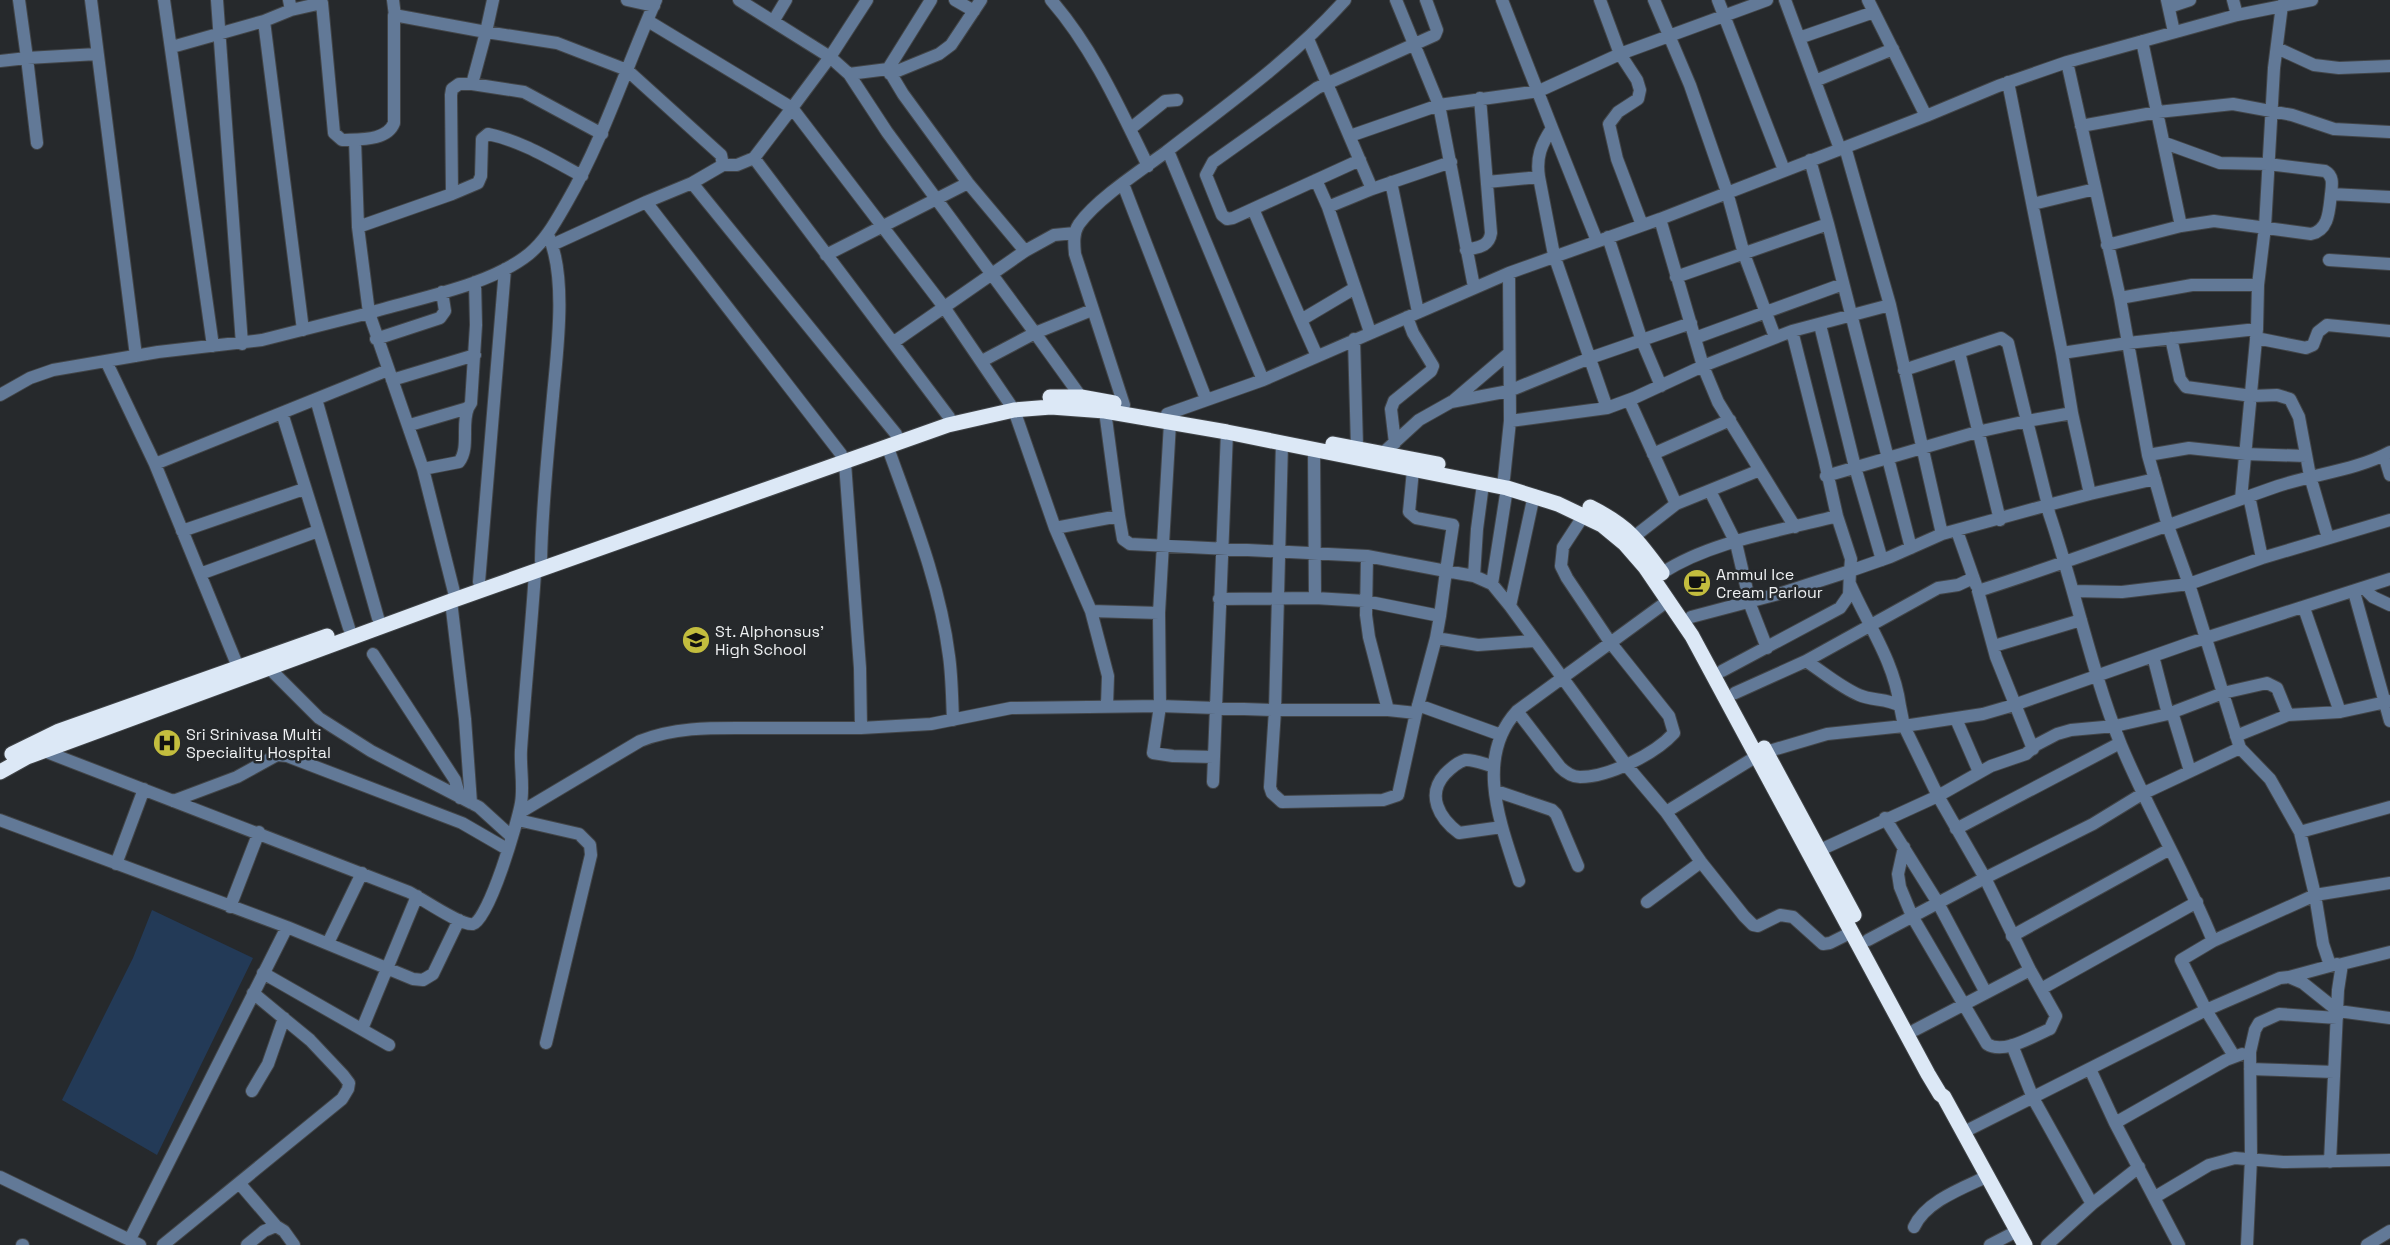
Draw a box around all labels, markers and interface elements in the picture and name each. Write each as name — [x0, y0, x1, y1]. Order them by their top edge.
place label: Ammul Ice Cream Parlour — [1716, 564, 1823, 603]
cafe icon: Ammul Ice Cream Parlour — [1682, 568, 1712, 598]
place label: St. Alphonsus' High School — [715, 621, 824, 660]
school or university icon: St. Alphonsus' High School — [681, 625, 711, 655]
place label: Sri Srinivasa Multi Speciality Hospital — [186, 724, 331, 763]
hospital icon: Sri Srinivasa Multi Speciality Hospital — [152, 728, 182, 758]

